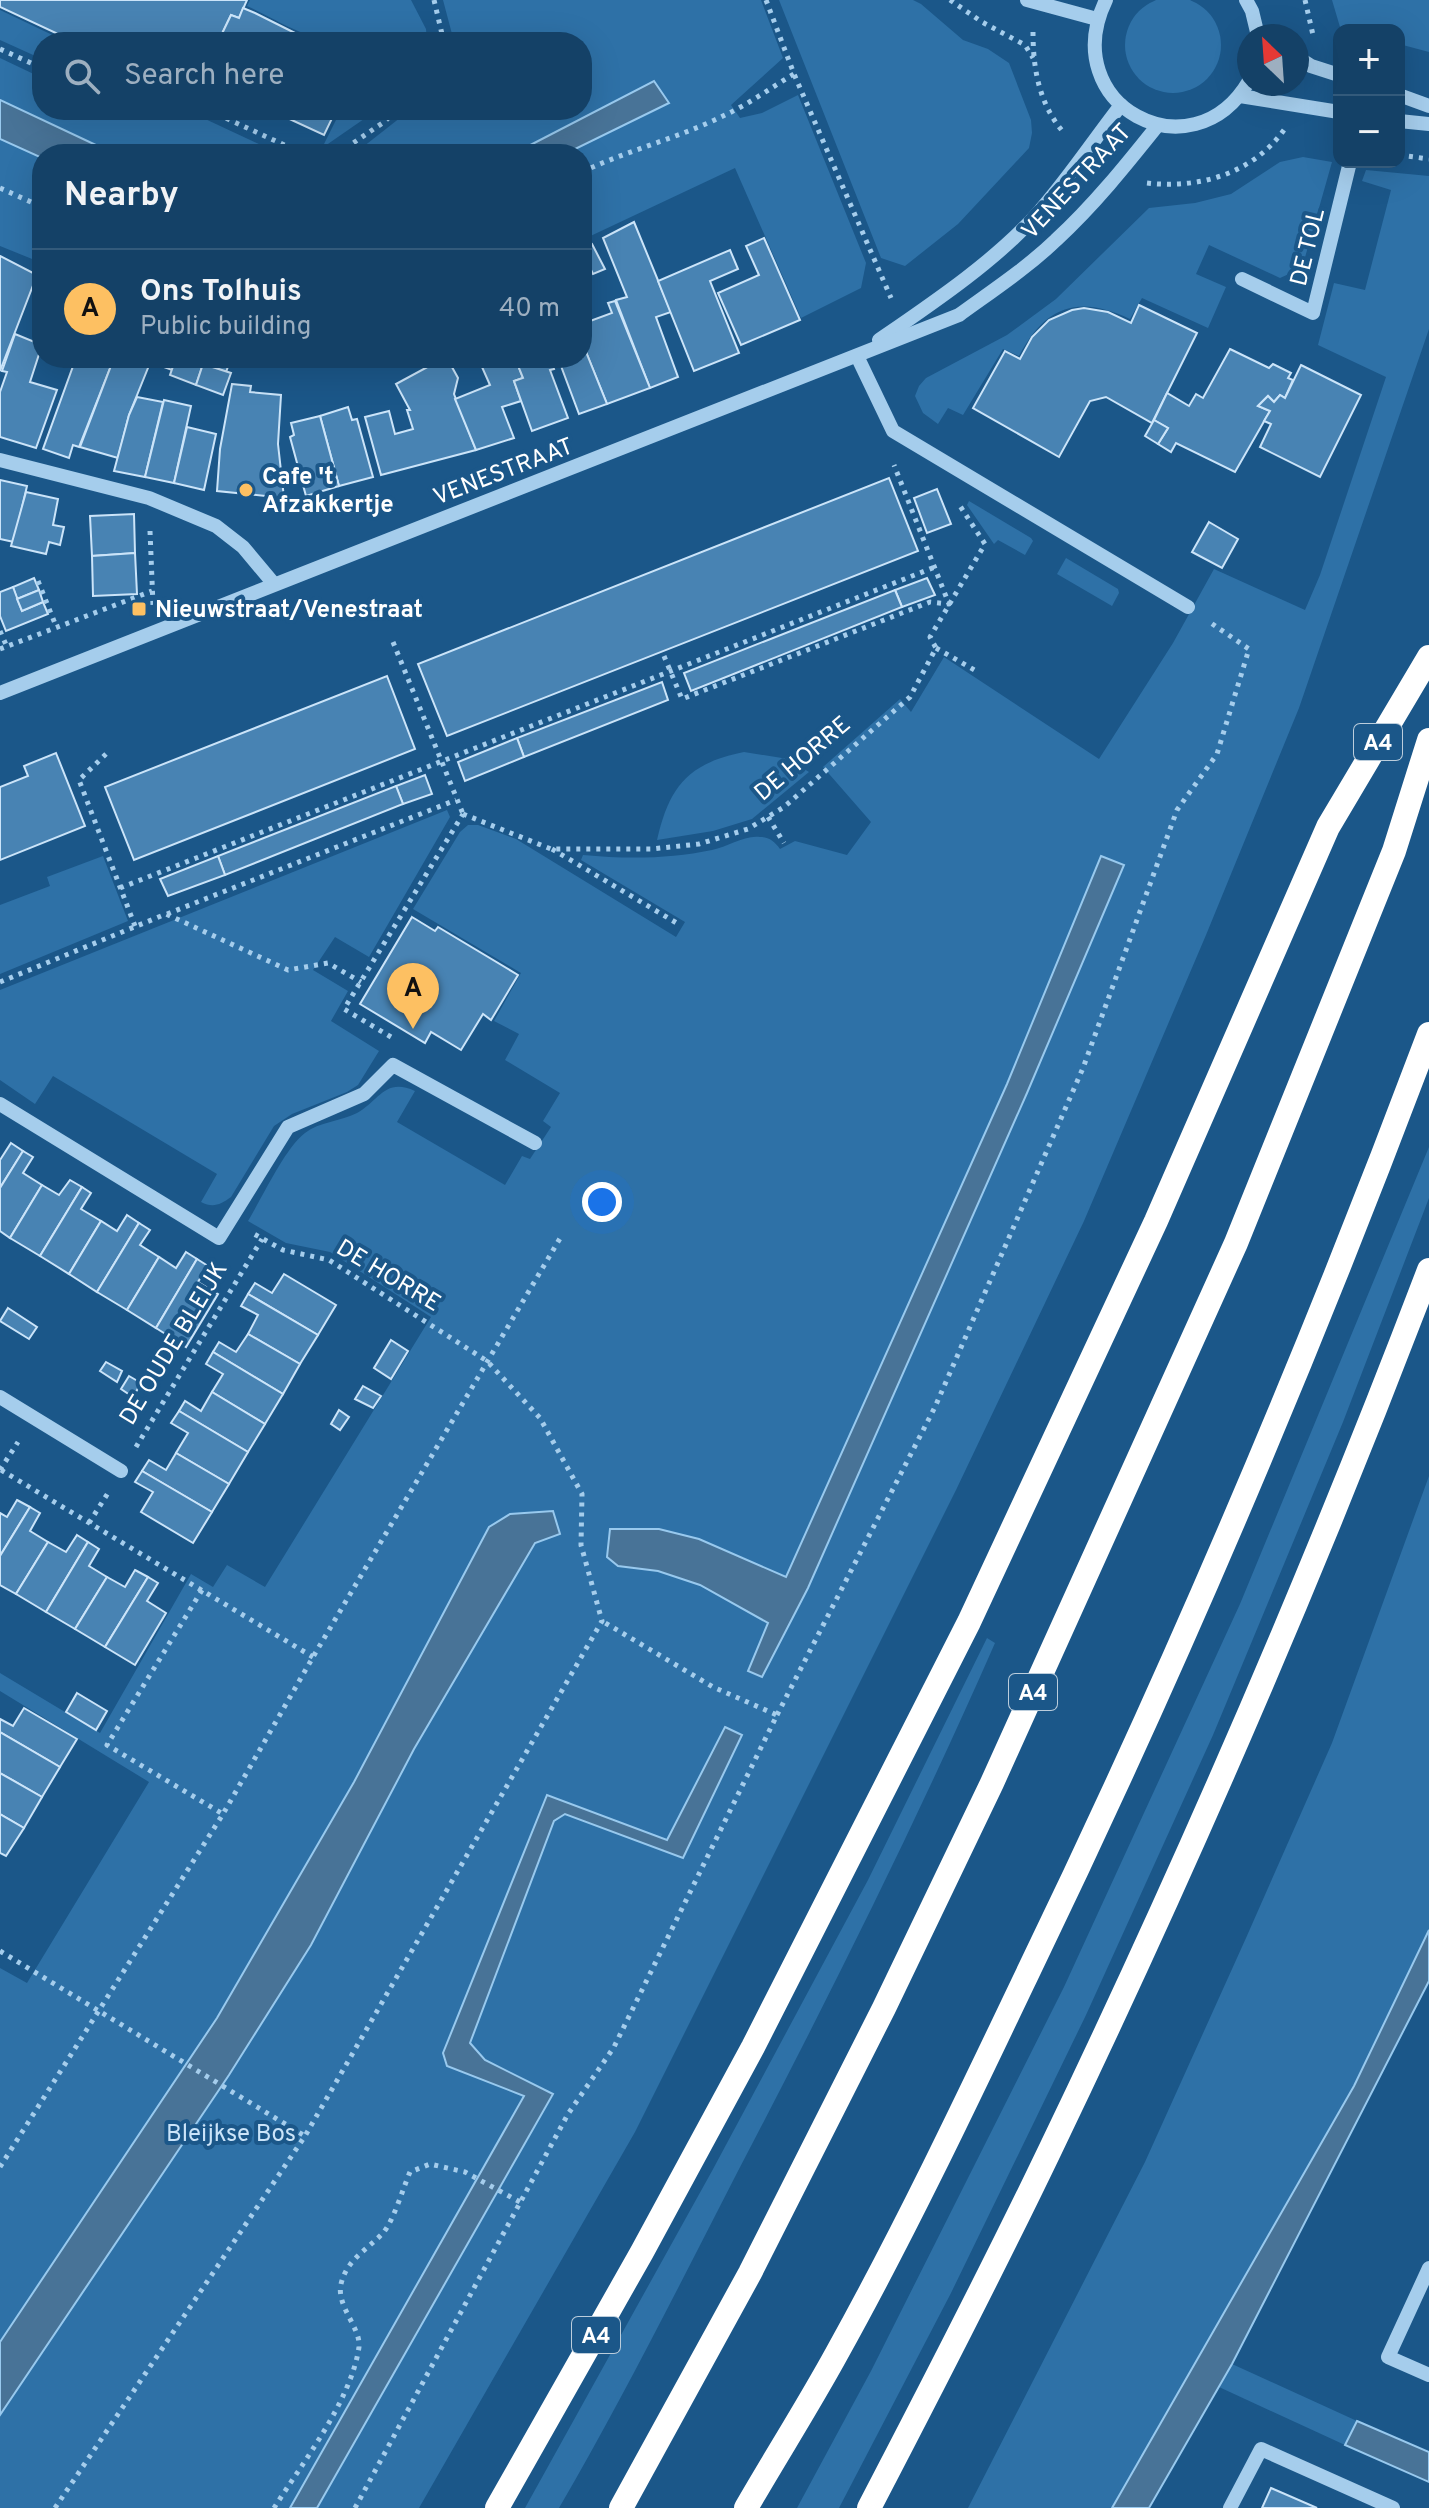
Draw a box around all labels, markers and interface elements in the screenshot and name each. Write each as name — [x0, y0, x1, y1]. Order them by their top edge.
north arrow — [1237, 24, 1309, 96]
map controls — [1333, 24, 1405, 168]
button: + — [1333, 24, 1405, 96]
search box — [32, 32, 592, 120]
icon: search — [60, 54, 104, 98]
text: Search here — [124, 58, 284, 95]
button: − — [1333, 96, 1405, 168]
street label: VENESTRAAT — [1016, 118, 1139, 247]
text: Nearby — [64, 175, 179, 218]
street label: DE TOL — [1285, 205, 1333, 289]
text: Ons Tolhuis — [140, 274, 302, 311]
text: A — [81, 293, 99, 326]
text: 40 m — [499, 293, 560, 326]
text: Public building — [140, 311, 311, 344]
street label: VENESTRAAT — [429, 432, 578, 513]
place label: Cafe 't Afzakkertje — [262, 463, 394, 521]
marker: Cafe 't Afzakkertje — [237, 481, 255, 499]
place label: Nieuwstraat/Venestraat — [155, 596, 423, 626]
marker: Nieuwstraat/Venestraat — [130, 600, 148, 618]
street label: DE HORRE — [749, 711, 858, 809]
road number: A4 — [1354, 724, 1402, 760]
pin: A — [387, 963, 439, 1029]
your location — [582, 1182, 622, 1222]
street label: DE HORRE — [330, 1234, 446, 1320]
street label: DE OUDE BLEIJK — [114, 1257, 235, 1431]
road number: A4 — [1009, 1674, 1057, 1710]
park label: Bleijkse Bos — [166, 2120, 296, 2150]
road number: A4 — [572, 2317, 620, 2353]

